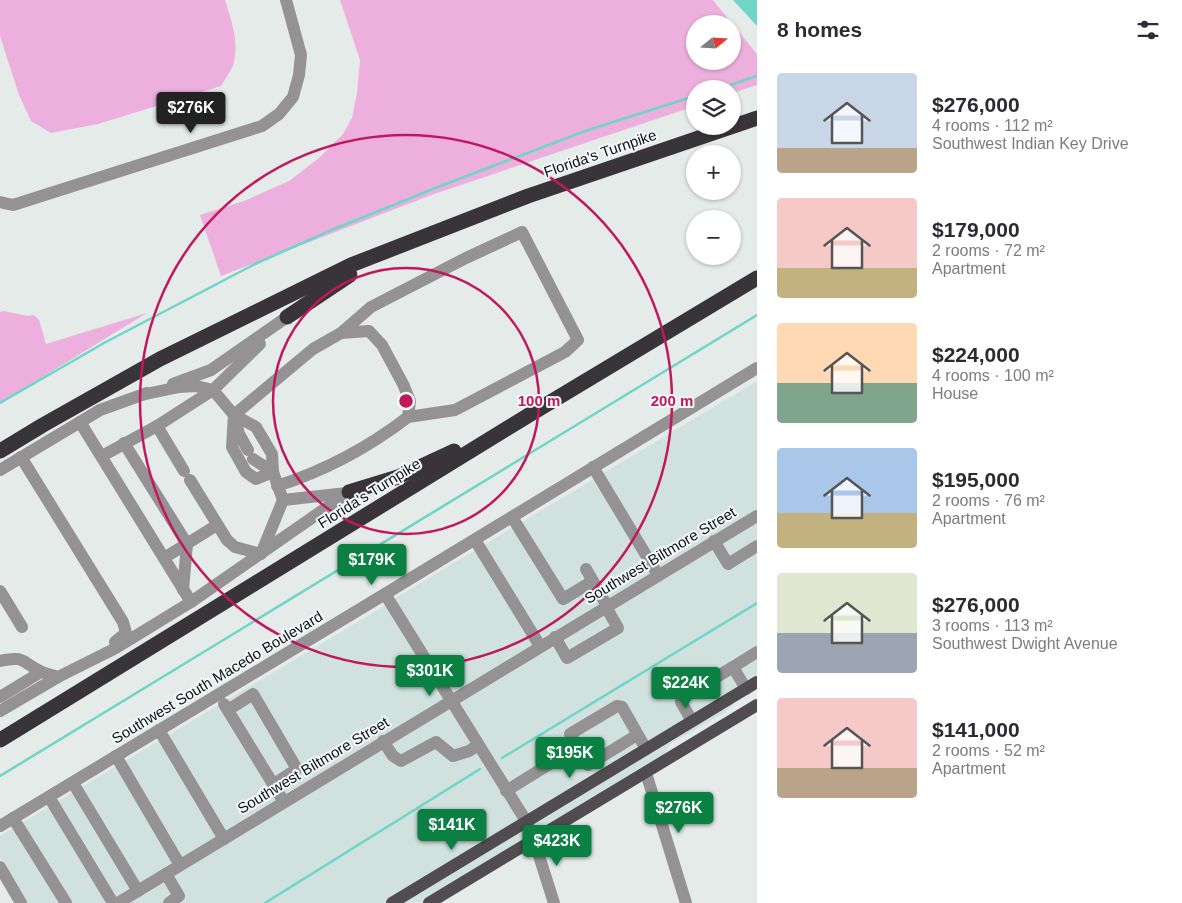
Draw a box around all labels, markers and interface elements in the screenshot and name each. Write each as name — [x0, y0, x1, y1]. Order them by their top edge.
north arrow — [686, 15, 741, 70]
map controls — [686, 15, 741, 265]
icon: filters — [1134, 16, 1162, 44]
text: 8 homes — [777, 18, 862, 41]
button: layers — [686, 80, 741, 135]
pin: $276K — [156, 92, 226, 134]
icon: home — [817, 93, 877, 153]
text: $276,000 — [932, 93, 1020, 116]
text: $276K — [167, 99, 215, 116]
text: 4 rooms · 112 m² — [932, 117, 1053, 134]
street label: Florida's Turnpike — [541, 126, 659, 180]
text: Southwest Indian Key Drive — [932, 135, 1129, 152]
button: + — [686, 145, 741, 200]
button: − — [686, 210, 741, 265]
icon: home — [817, 218, 877, 278]
text: $179,000 — [932, 218, 1020, 241]
text: 2 rooms · 72 m² — [932, 242, 1045, 259]
text: Apartment — [932, 260, 1006, 277]
icon: home — [817, 343, 877, 403]
text: $224,000 — [932, 343, 1020, 366]
text: 4 rooms · 100 m² — [932, 367, 1054, 384]
text: House — [932, 385, 978, 402]
centre of rings — [397, 392, 415, 410]
text: 100 m — [518, 392, 560, 409]
text: 200 m — [651, 392, 693, 409]
street label: Florida's Turnpike — [314, 455, 424, 531]
icon: home — [817, 468, 877, 528]
text: $195,000 — [932, 468, 1020, 491]
text: 2 rooms · 76 m² — [932, 492, 1045, 509]
street label: Southwest Biltmore Street — [581, 503, 739, 607]
text: Apartment — [932, 510, 1006, 527]
pin: $179K — [337, 544, 407, 586]
text: $179K — [348, 551, 396, 568]
icon: home — [817, 593, 877, 653]
text: $276,000 — [932, 593, 1020, 616]
street label: Southwest South Macedo Boulevard — [109, 607, 325, 747]
text: 3 rooms · 113 m² — [932, 617, 1053, 634]
text: Southwest Dwight Avenue — [932, 635, 1118, 652]
pin: $301K — [395, 654, 465, 697]
text: $301K — [406, 662, 454, 679]
pin: $224K — [651, 666, 721, 709]
text: $224K — [662, 674, 710, 691]
street label: Southwest Biltmore Street — [234, 713, 392, 817]
icon: home — [817, 718, 877, 778]
text: $141,000 — [932, 718, 1020, 741]
pin: $195K — [535, 736, 605, 779]
text: 2 rooms · 52 m² — [932, 742, 1045, 759]
text: $195K — [546, 744, 594, 761]
text: Apartment — [932, 760, 1006, 777]
pin: $276K — [644, 792, 714, 834]
text: $276K — [655, 799, 703, 816]
pin: $141K — [417, 808, 487, 851]
text: $141K — [428, 816, 476, 833]
pin: $423K — [522, 824, 592, 867]
text: $423K — [533, 832, 581, 849]

